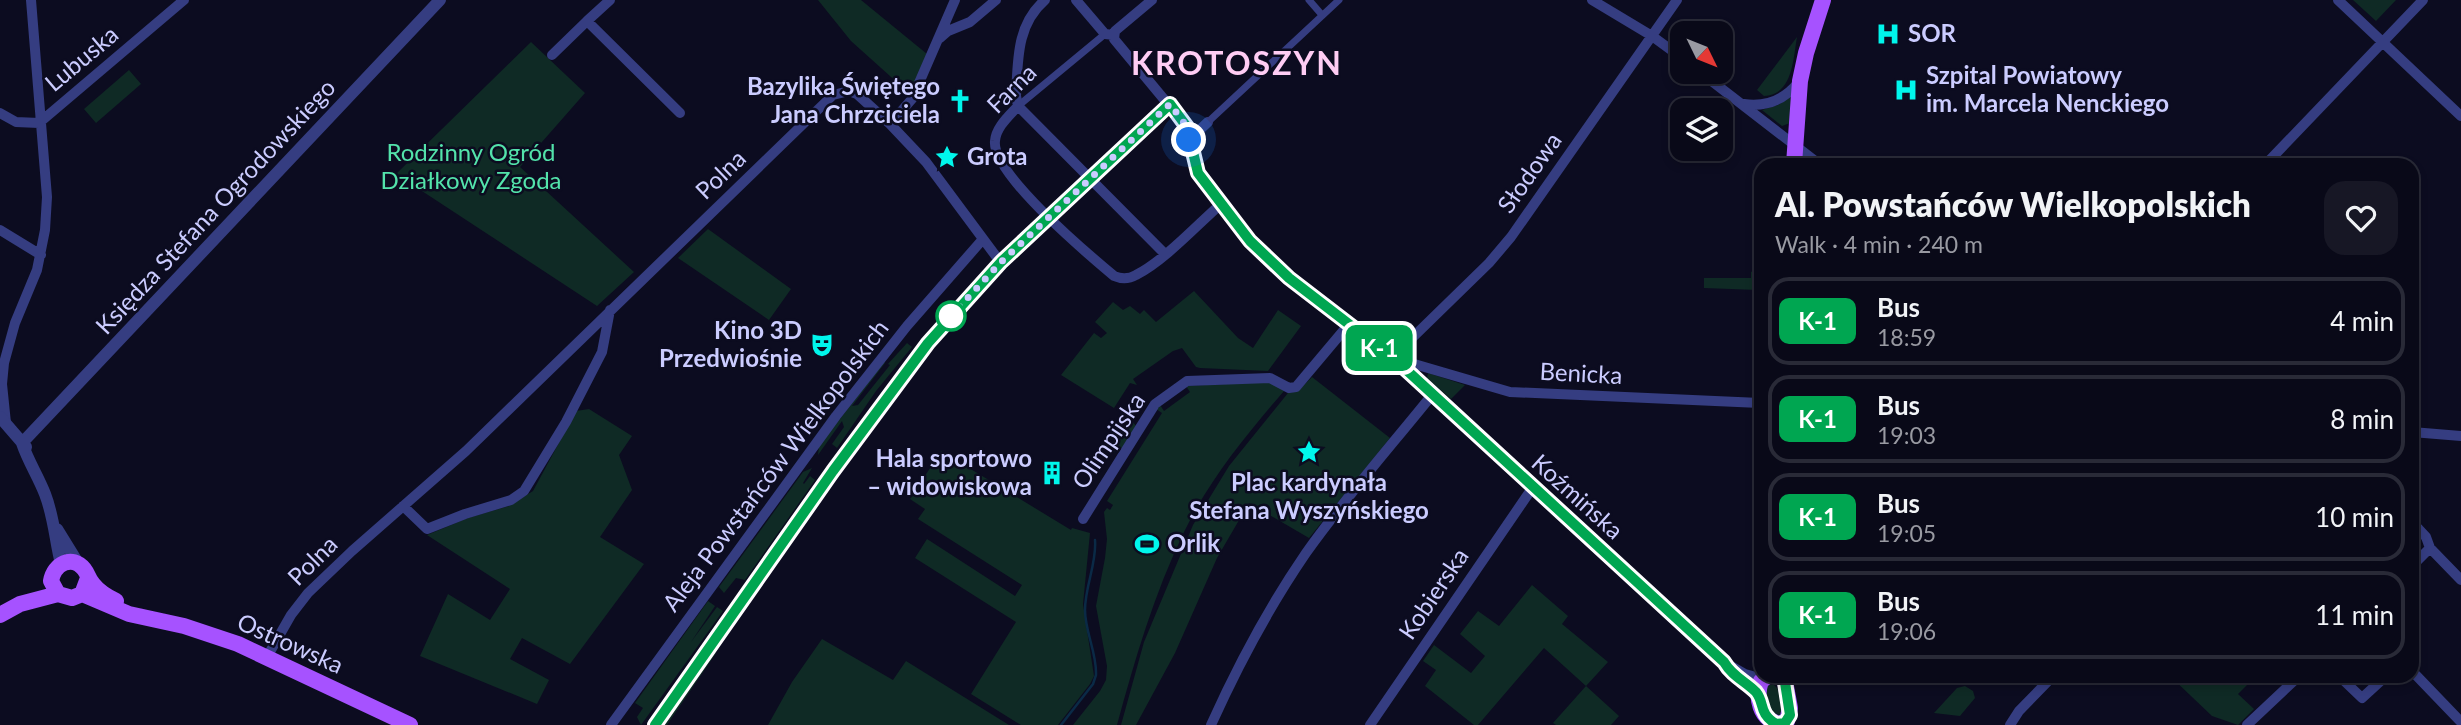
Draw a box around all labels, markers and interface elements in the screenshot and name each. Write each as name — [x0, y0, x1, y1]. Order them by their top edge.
place label: SOR — [1908, 18, 1957, 47]
street label: Lubuska — [39, 19, 123, 97]
hospital icon: SOR — [1874, 20, 1902, 48]
north arrow — [1670, 21, 1732, 84]
map controls — [1670, 21, 1733, 161]
district label: KROTOSZYN — [1131, 43, 1343, 82]
street label: Farna — [980, 57, 1042, 119]
place label: Szpital Powiatowy im. Marcela Nenckiego — [1926, 60, 2169, 117]
place label: Bazylika Świętego Jana Chrzciciela — [747, 71, 940, 128]
street label: Księdza Stefana Ogrodowskiego — [89, 72, 341, 340]
hospital icon: Szpital Powiatowy im. Marcela Nenckiego — [1892, 76, 1920, 104]
church icon: Bazylika Świętego Jana Chrzciciela — [946, 87, 974, 115]
button: layers — [1670, 98, 1733, 161]
your location — [1171, 122, 1206, 157]
street label: Słodowa — [1491, 126, 1567, 218]
park label: Rodzinny Ogród Działkowy Zgoda — [380, 137, 562, 194]
place label: Grota — [967, 141, 1028, 170]
street label: Polna — [689, 143, 751, 205]
place icon: Grota — [933, 143, 961, 171]
button: heart — [2324, 181, 2398, 255]
text: Al. Powstańców Wielkopolskich — [1775, 184, 2251, 224]
text: Walk · 4 min · 240 m — [1775, 230, 1983, 258]
text: Bus — [1877, 291, 1920, 323]
unlabelled marker — [936, 301, 966, 331]
text: 4 min — [2330, 305, 2394, 337]
text: K-1 — [1798, 306, 1837, 335]
street label: Aleja Powstańców Wielkopolskich — [656, 314, 894, 617]
place label: Kino 3D Przedwiośnie — [659, 315, 802, 372]
text: 18:59 — [1877, 323, 1936, 351]
line badge: K-1 — [1339, 325, 1419, 371]
theatre icon: Kino 3D Przedwiośnie — [808, 331, 836, 359]
text: K-1 — [1360, 333, 1398, 362]
street label: Benicka — [1539, 356, 1623, 389]
street label: Olimpijska — [1065, 387, 1150, 494]
text: Bus — [1877, 389, 1920, 421]
text: 8 min — [2330, 403, 2394, 435]
text: K-1 — [1798, 404, 1837, 433]
text: 19:03 — [1877, 421, 1936, 449]
place icon: Plac kardynała Stefana Wyszyńskiego — [1295, 438, 1323, 466]
place label: Hala sportowo – widowiskowa — [867, 443, 1032, 500]
street label: Koźmińska — [1526, 447, 1630, 544]
building icon: Hala sportowo – widowiskowa — [1038, 459, 1066, 487]
place label: Plac kardynała Stefana Wyszyńskiego — [1189, 467, 1429, 524]
text: Bus — [1877, 487, 1920, 519]
text: 10 min — [2315, 501, 2394, 533]
text: K-1 — [1798, 502, 1837, 531]
text: 19:05 — [1877, 519, 1936, 547]
place label: Orlik — [1167, 528, 1220, 557]
street label: Polna — [281, 529, 343, 591]
sports icon: Orlik — [1133, 530, 1161, 558]
street label: Kobierska — [1392, 542, 1474, 644]
text: Bus — [1877, 585, 1920, 617]
text: 11 min — [2315, 599, 2394, 631]
text: K-1 — [1798, 600, 1837, 629]
street label: Ostrowska — [233, 606, 348, 679]
text: 19:06 — [1877, 617, 1936, 645]

